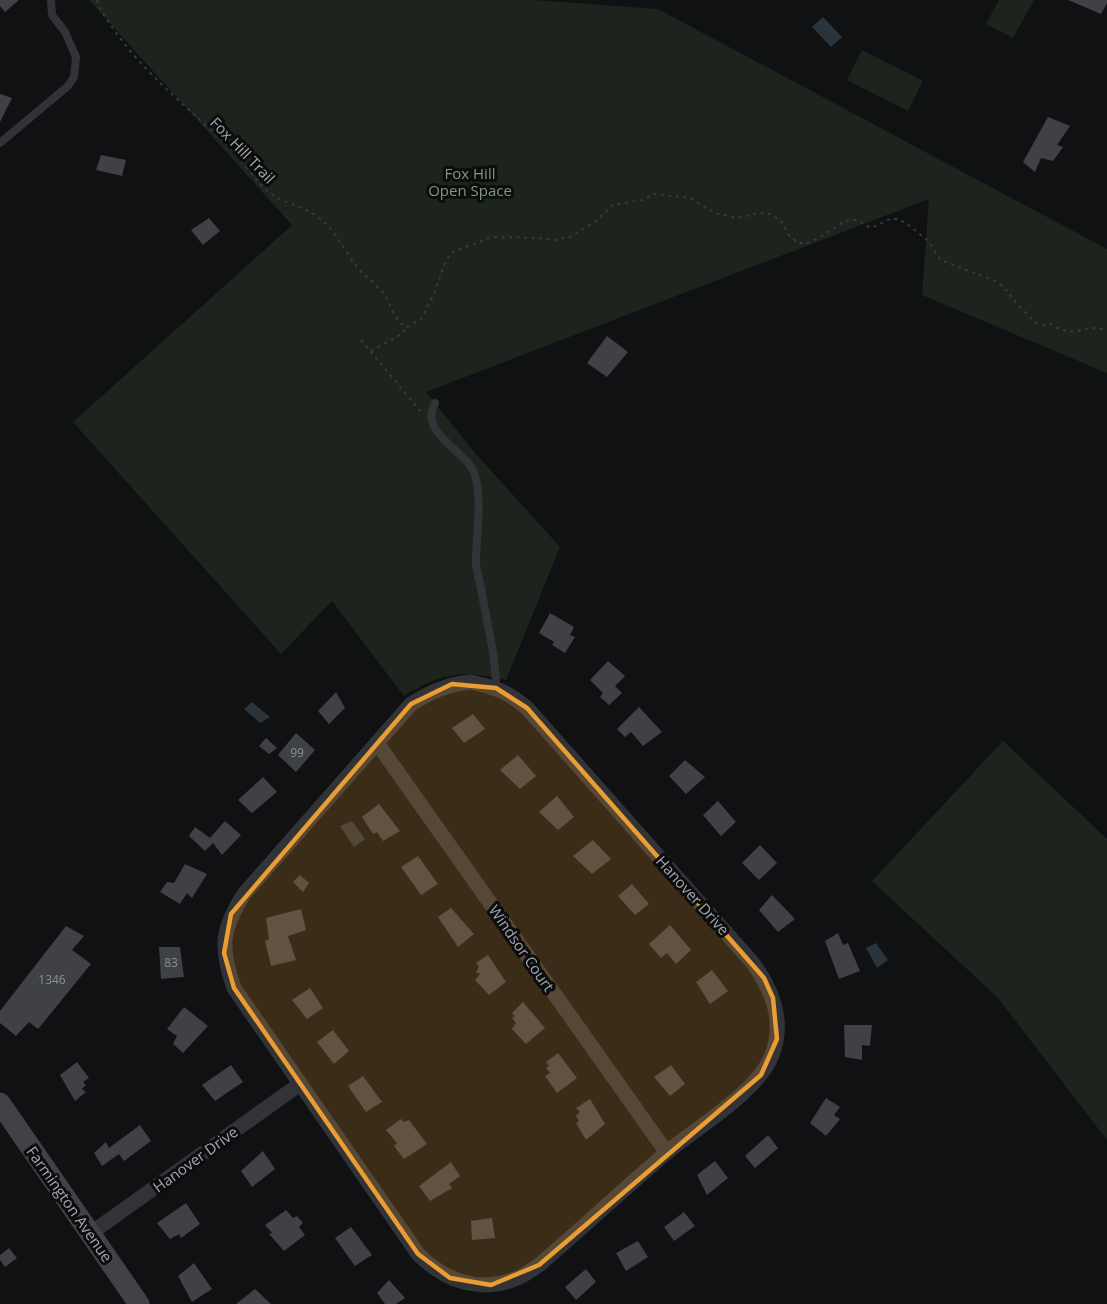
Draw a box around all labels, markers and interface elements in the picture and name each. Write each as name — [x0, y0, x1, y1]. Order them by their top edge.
street label: Fox Hill Trail — [206, 112, 280, 188]
park label: Fox Hill Open Space — [428, 163, 512, 200]
house number: 99 — [290, 744, 304, 761]
street label: Hanover Drive — [652, 851, 734, 939]
street label: Windsor Court — [485, 901, 559, 995]
house number: 83 — [164, 954, 178, 971]
house number: 1346 — [38, 971, 66, 988]
street label: Hanover Drive — [149, 1121, 241, 1197]
street label: Farmington Avenue — [23, 1142, 117, 1266]

